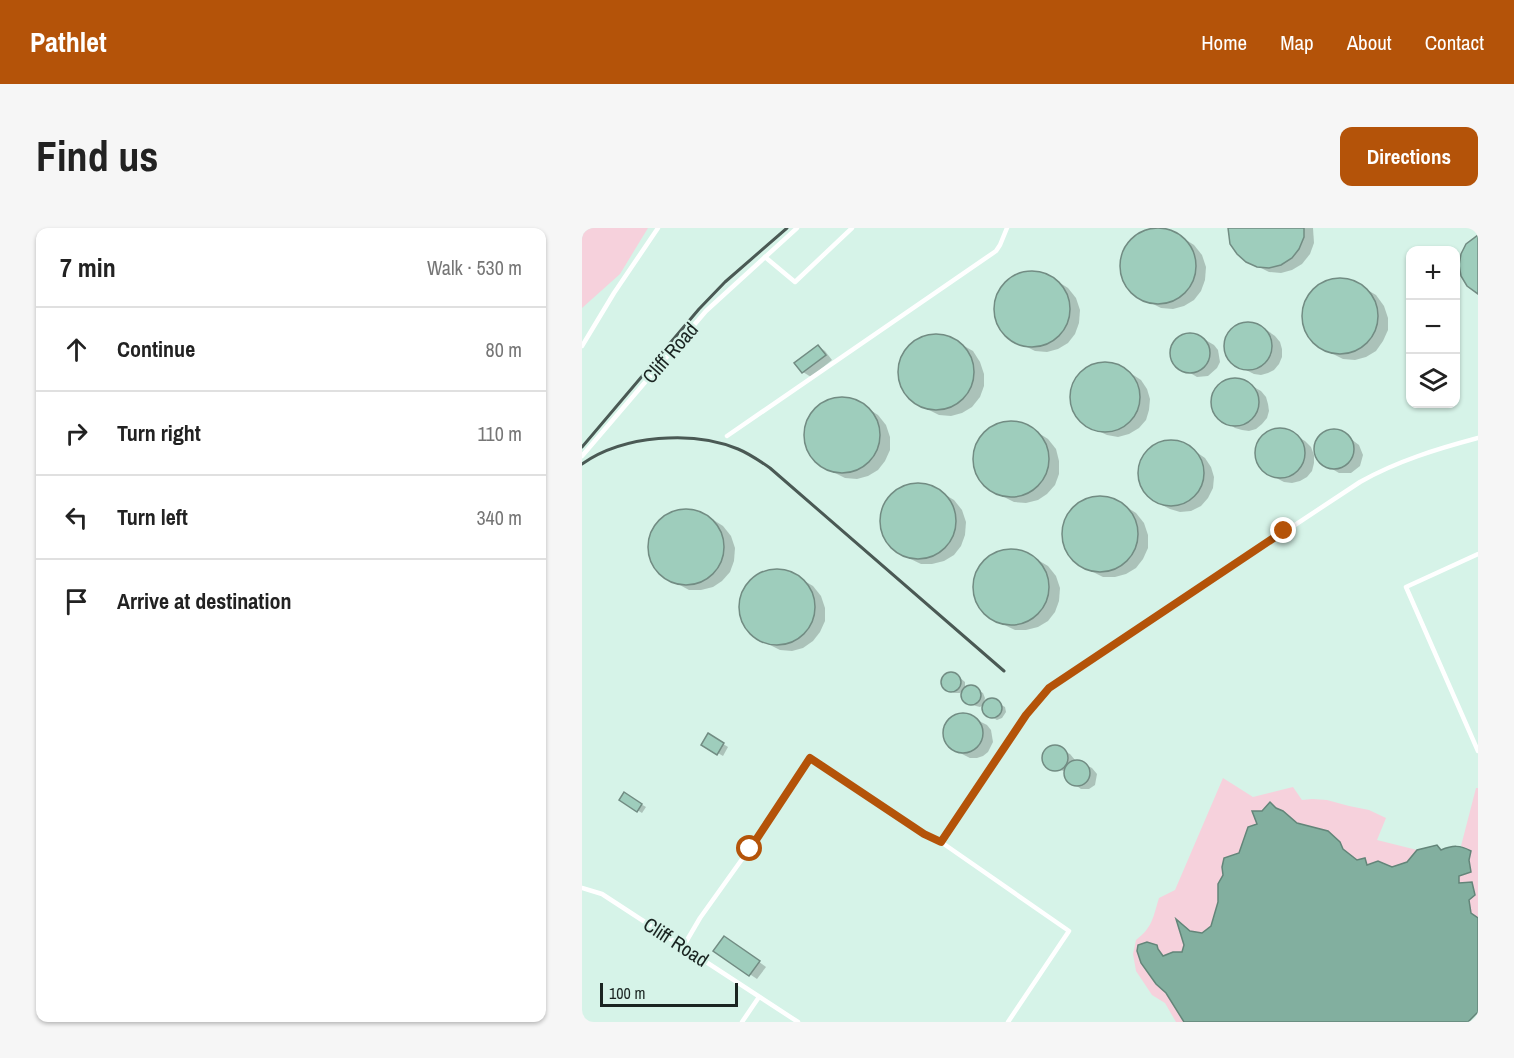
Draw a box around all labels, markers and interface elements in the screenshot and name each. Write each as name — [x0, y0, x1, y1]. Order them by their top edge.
text: Pathlet — [30, 23, 107, 61]
text: Home — [1201, 28, 1247, 57]
text: Map — [1280, 28, 1314, 57]
text: About — [1347, 28, 1392, 57]
text: Contact — [1425, 28, 1484, 57]
button: Directions — [1340, 127, 1478, 186]
text: Find us — [36, 128, 158, 184]
map controls — [1406, 246, 1460, 408]
button: + — [1406, 246, 1460, 300]
text: 7 min — [60, 250, 116, 285]
text: Walk · 530 m — [427, 254, 522, 281]
button: − — [1406, 300, 1460, 354]
street label: Cliff Road — [636, 316, 704, 389]
icon: ahead — [60, 333, 93, 366]
text: Continue — [117, 334, 195, 364]
text: 80 m — [486, 336, 522, 363]
button: layers — [1406, 354, 1460, 408]
icon: right — [60, 417, 93, 450]
text: Turn right — [117, 418, 201, 448]
text: 110 m — [478, 420, 522, 447]
icon: left — [60, 501, 93, 534]
text: Turn left — [117, 502, 188, 532]
text: 340 m — [476, 504, 522, 531]
route end — [1270, 517, 1296, 543]
icon: arrive — [60, 585, 93, 618]
text: Arrive at destination — [117, 586, 291, 616]
route start — [736, 835, 762, 861]
street label: Cliff Road — [638, 910, 714, 973]
scale bar — [600, 980, 738, 1008]
text: 100 m — [609, 982, 645, 1004]

